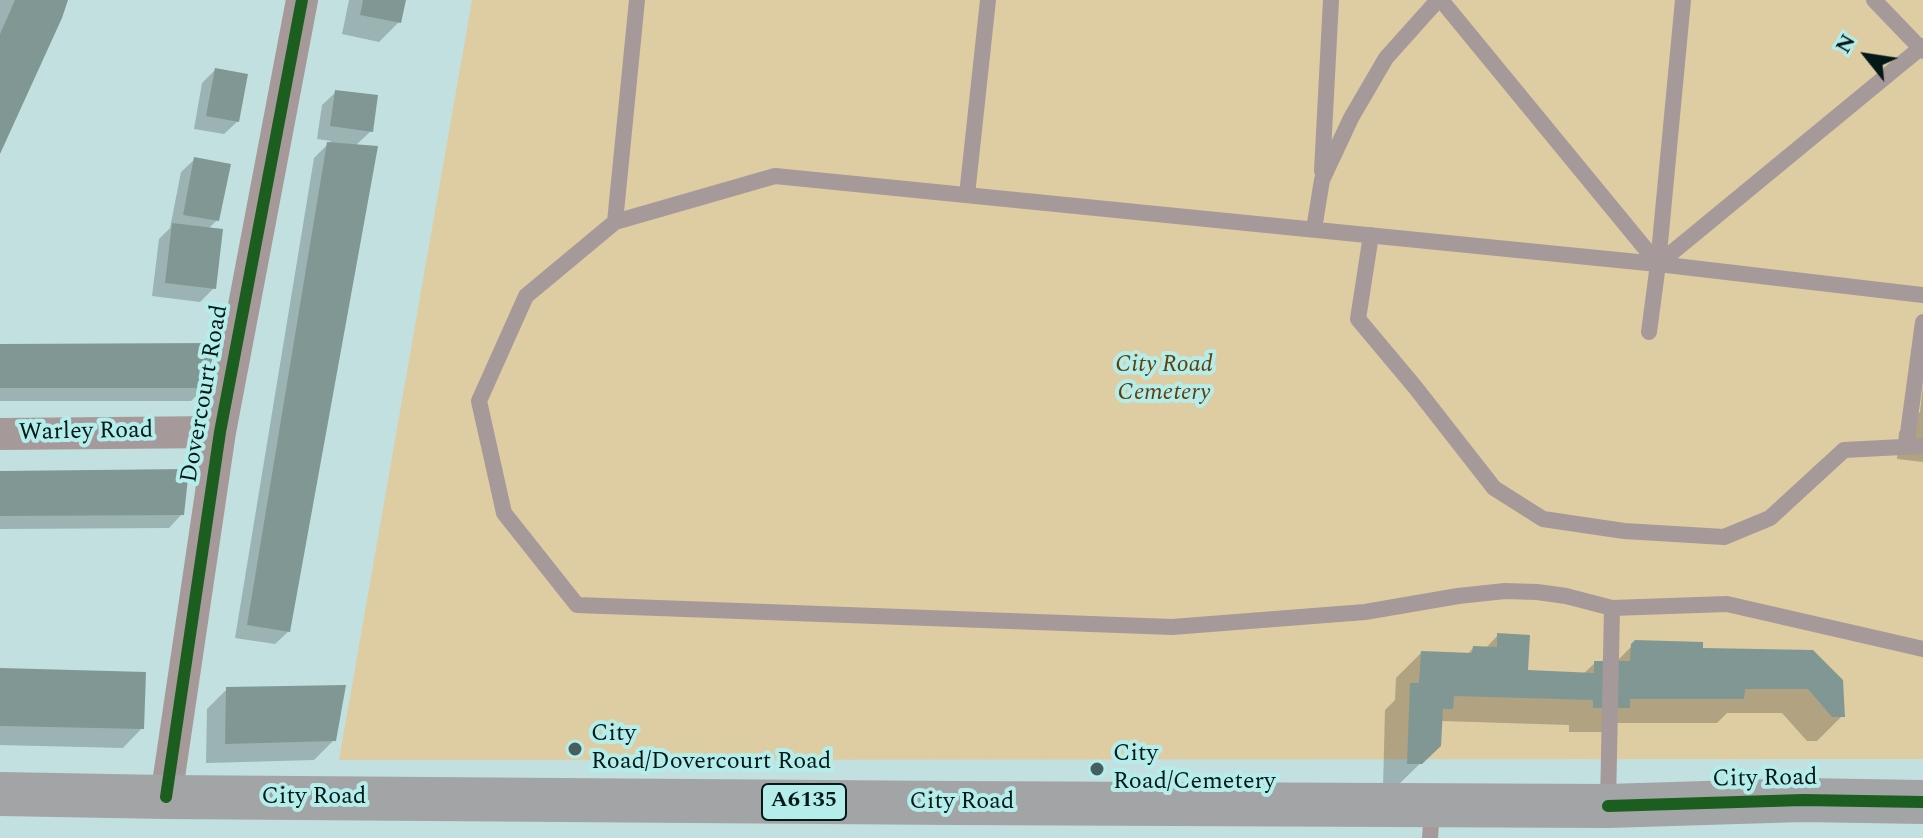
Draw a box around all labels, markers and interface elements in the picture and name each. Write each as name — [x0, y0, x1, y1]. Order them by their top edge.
north arrow — [1827, 16, 1907, 96]
text: N — [1827, 28, 1865, 60]
street label: Dovercourt Road — [176, 303, 236, 485]
park label: City Road Cemetery — [1115, 352, 1213, 408]
street label: Warley Road — [18, 417, 154, 449]
place label: City Road/Dovercourt Road — [591, 721, 831, 777]
marker: City Road/Dovercourt Road — [566, 740, 584, 758]
place label: City Road/Cemetery — [1113, 741, 1276, 797]
marker: City Road/Cemetery — [1088, 760, 1106, 778]
street label: City Road — [1712, 765, 1818, 795]
street label: City Road — [261, 784, 367, 812]
road number: A6135 — [762, 784, 846, 820]
street label: City Road — [909, 789, 1015, 817]

